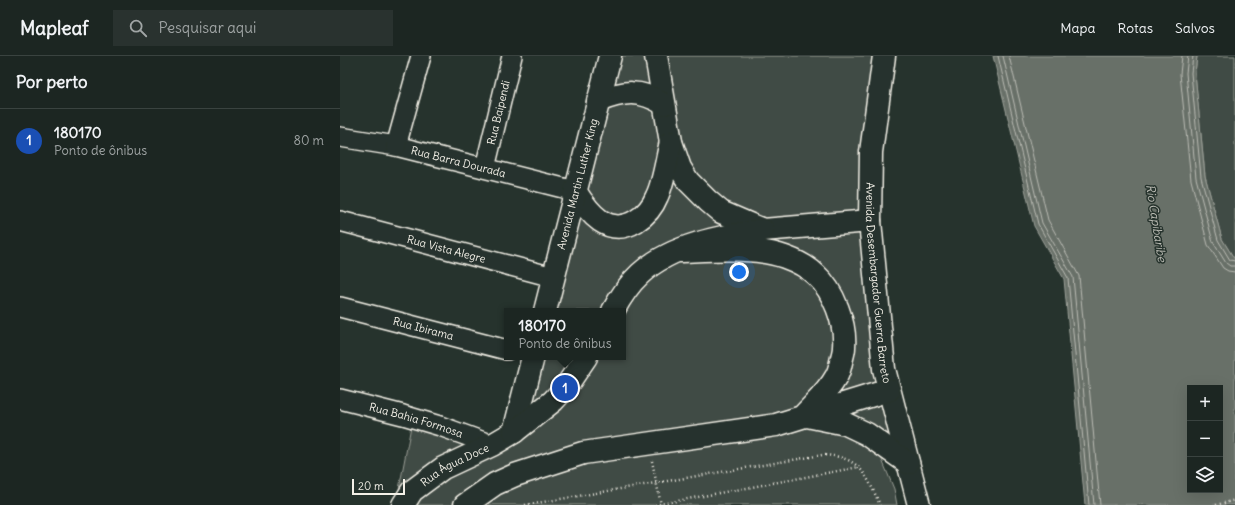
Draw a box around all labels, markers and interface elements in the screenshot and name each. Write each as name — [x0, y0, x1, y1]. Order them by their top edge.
search box — [113, 10, 393, 46]
text: Mapleaf — [20, 16, 89, 40]
icon: search — [127, 17, 149, 39]
text: Pesquisar aqui — [159, 18, 256, 37]
text: Mapa — [1060, 19, 1095, 37]
text: Rotas — [1117, 19, 1153, 37]
text: Salvos — [1175, 19, 1215, 37]
text: Por perto — [16, 71, 87, 93]
street label: Rua Baipendi — [484, 79, 513, 146]
street label: Avenida Martin Luther King — [554, 117, 601, 251]
text: 180170 — [54, 123, 102, 142]
text: 1 — [26, 132, 32, 149]
text: 80 m — [293, 132, 324, 149]
text: Ponto de ônibus — [54, 142, 147, 159]
street label: Rua Barra Dourada — [409, 143, 507, 180]
street label: Avenida Desembargador Guerra Barreto — [863, 182, 894, 385]
water label: Rio Capibaribe — [1143, 183, 1170, 264]
street label: Rua Vista Alegre — [405, 232, 487, 266]
your location — [729, 262, 749, 282]
popup — [504, 308, 626, 360]
street label: Rua Ibirama — [391, 314, 455, 343]
text: 180170 — [518, 316, 566, 335]
text: Ponto de ônibus — [518, 335, 612, 352]
pin: 1 — [552, 373, 578, 403]
map controls — [1187, 385, 1223, 493]
button: + — [1187, 385, 1223, 421]
street label: Rua Bahia Formosa — [368, 400, 465, 441]
button: − — [1187, 421, 1223, 457]
street label: Rua Água Doce — [418, 440, 491, 489]
button: layers — [1187, 457, 1223, 493]
scale bar — [352, 477, 405, 496]
text: 20 m — [358, 479, 384, 493]

